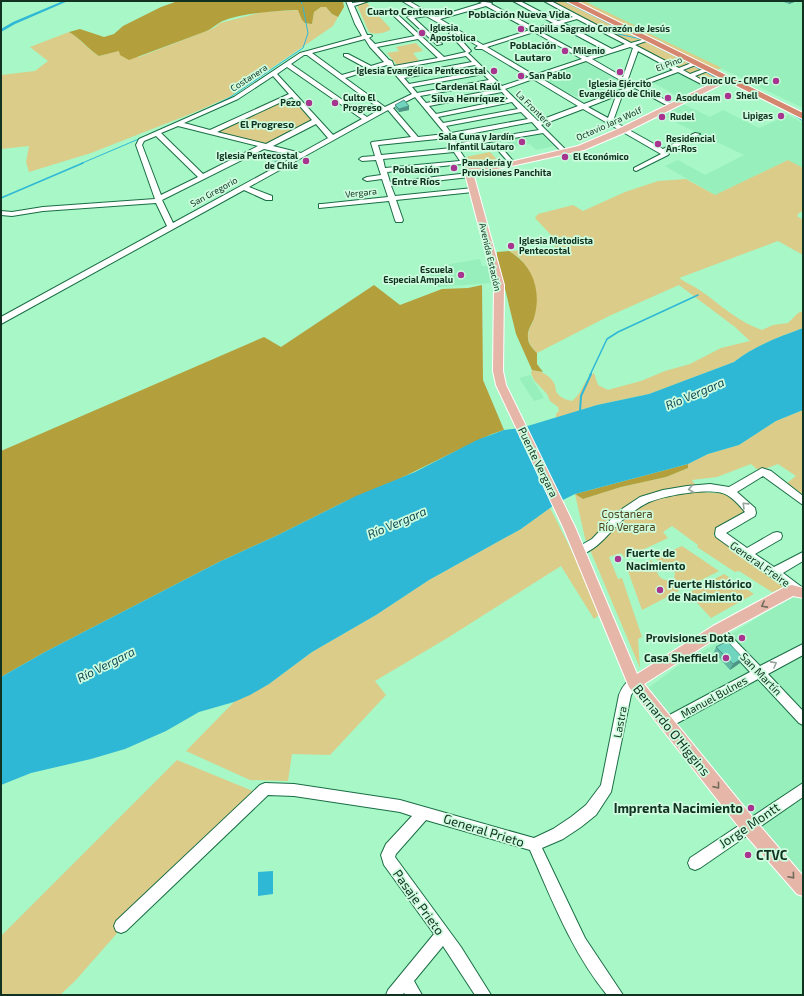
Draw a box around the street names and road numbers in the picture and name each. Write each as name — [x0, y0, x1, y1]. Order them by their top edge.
street label: El Pino — [654, 53, 684, 74]
street label: Costanera — [228, 62, 269, 94]
street label: La Frontera — [514, 88, 555, 129]
street label: Octavio Jara Wolf — [574, 104, 644, 143]
street label: San Gregorio — [188, 174, 239, 209]
street label: Vergara — [344, 185, 377, 200]
street label: Avenida Estación — [477, 222, 504, 292]
street label: Puente Vergara — [516, 425, 561, 499]
street label: General Freire — [728, 538, 793, 589]
street label: San Martín — [738, 650, 785, 698]
street label: Manuel Bulnes — [678, 673, 750, 720]
street label: Bernardo O'Higgins — [630, 681, 714, 779]
street label: Lastra — [610, 705, 629, 739]
street label: Jorge Montt — [715, 799, 783, 851]
street label: General Prieto — [442, 810, 526, 850]
street label: Pasaje Prieto — [390, 866, 448, 938]

